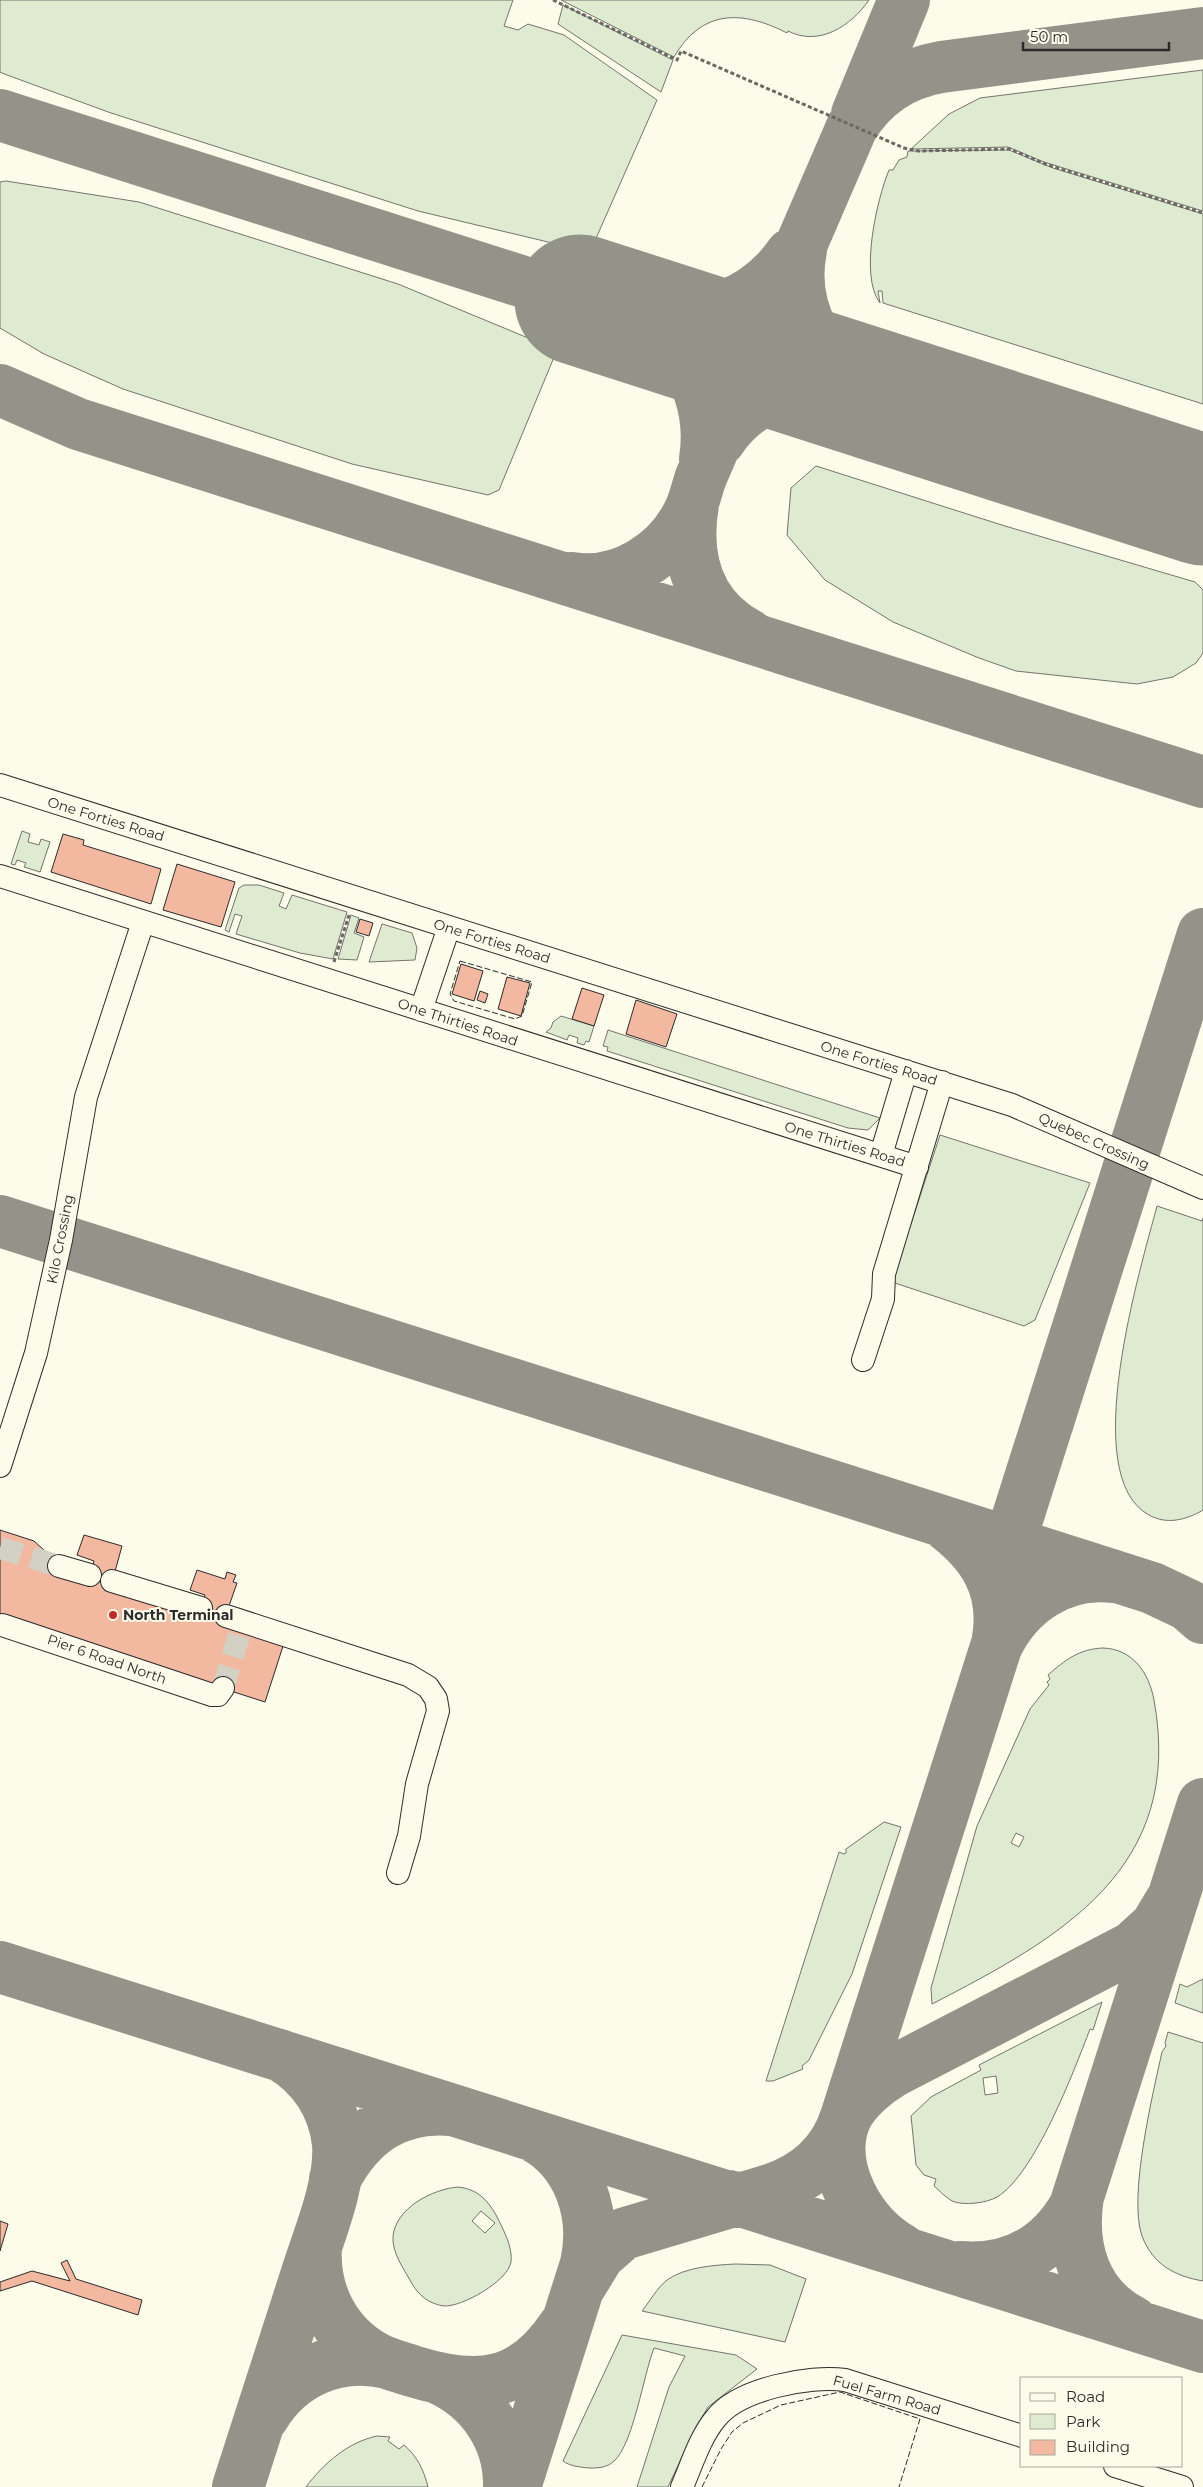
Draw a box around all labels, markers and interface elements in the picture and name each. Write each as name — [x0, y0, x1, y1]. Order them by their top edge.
scale bar — [1023, 20, 1169, 52]
text: 50 m — [1030, 27, 1068, 46]
street label: One Forties Road — [45, 793, 167, 845]
street label: One Forties Road — [431, 915, 553, 967]
street label: One Thirties Road — [396, 994, 520, 1050]
street label: One Forties Road — [818, 1037, 940, 1089]
street label: Quebec Crossing — [1036, 1108, 1152, 1174]
street label: One Thirties Road — [782, 1117, 908, 1171]
street label: Kilo Crossing — [43, 1193, 77, 1285]
place label: North Terminal — [123, 1606, 234, 1624]
marker: North Terminal — [107, 1609, 119, 1621]
street label: Pier 6 Road North — [45, 1630, 169, 1688]
street label: Fuel Farm Road — [831, 2371, 943, 2419]
legend — [1020, 2377, 1183, 2467]
text: Road — [1066, 2387, 1105, 2406]
text: Park — [1066, 2412, 1100, 2431]
text: Building — [1066, 2437, 1130, 2456]

